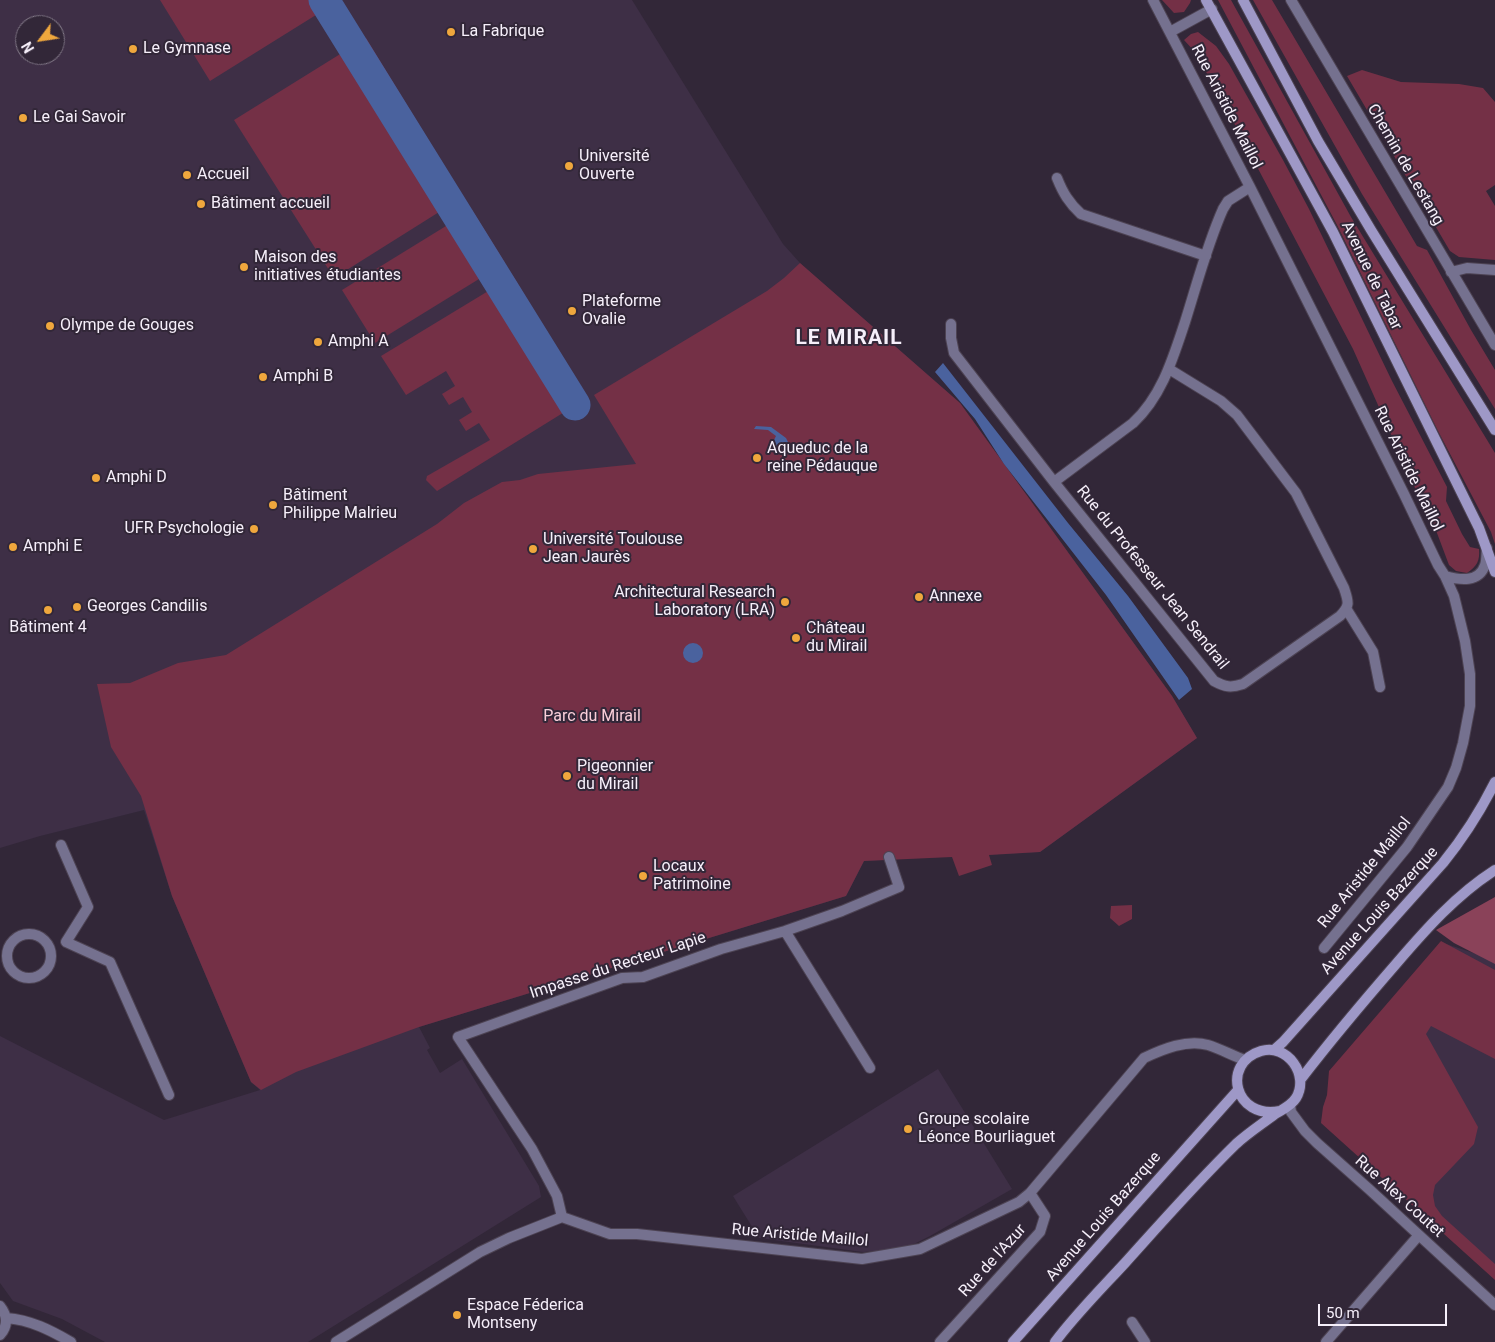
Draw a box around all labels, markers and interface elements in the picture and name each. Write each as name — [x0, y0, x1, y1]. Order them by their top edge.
north arrow — [15, 15, 65, 65]
place label: La Fabrique — [461, 22, 544, 42]
marker: La Fabrique — [445, 26, 457, 38]
text: N — [19, 39, 37, 56]
place label: Le Gymnase — [143, 39, 231, 59]
street label: Rue Aristide Maillol — [1186, 42, 1266, 172]
marker: Le Gymnase — [127, 43, 139, 55]
street label: Chemin de Lestang — [1362, 101, 1448, 229]
place label: Le Gai Savoir — [33, 108, 126, 128]
marker: Le Gai Savoir — [17, 112, 29, 124]
place label: Université Ouverte — [579, 147, 650, 185]
marker: Université Ouverte — [563, 160, 575, 172]
place label: Accueil — [197, 165, 249, 185]
marker: Accueil — [181, 169, 193, 181]
place label: Bâtiment accueil — [211, 194, 330, 214]
marker: Bâtiment accueil — [195, 198, 207, 210]
street label: Avenue de Tabar — [1336, 219, 1406, 333]
place label: Maison des initiatives étudiantes — [254, 248, 401, 286]
marker: Maison des initiatives étudiantes — [238, 261, 250, 273]
place label: Plateforme Ovalie — [582, 292, 661, 330]
marker: Plateforme Ovalie — [566, 305, 578, 317]
place label: Olympe de Gouges — [60, 316, 194, 336]
marker: Olympe de Gouges — [44, 320, 56, 332]
district label: LE MIRAIL — [794, 326, 904, 352]
place label: Amphi A — [328, 332, 389, 352]
marker: Amphi A — [312, 336, 324, 348]
place label: Amphi B — [273, 367, 333, 387]
marker: Amphi B — [257, 371, 269, 383]
street label: Rue Aristide Maillol — [1369, 403, 1447, 535]
place label: Aqueduc de la reine Pédauque — [767, 439, 877, 477]
marker: Aqueduc de la reine Pédauque — [751, 452, 763, 464]
place label: Amphi D — [106, 468, 167, 488]
marker: Amphi D — [90, 472, 102, 484]
street label: Rue du Professeur Jean Sendrail — [1072, 482, 1232, 674]
place label: Bâtiment Philippe Malrieu — [283, 486, 397, 524]
marker: Bâtiment Philippe Malrieu — [267, 499, 279, 511]
place label: UFR Psychologie — [124, 519, 244, 539]
marker: UFR Psychologie — [248, 523, 260, 535]
place label: Université Toulouse Jean Jaurès — [543, 530, 683, 568]
place label: Amphi E — [23, 537, 82, 557]
marker: Amphi E — [7, 541, 19, 553]
marker: Université Toulouse Jean Jaurès — [527, 543, 539, 555]
place label: Architectural Research Laboratory (LRA) — [614, 583, 775, 621]
place label: Annexe — [929, 587, 982, 607]
marker: Annexe — [913, 591, 925, 603]
marker: Architectural Research Laboratory (LRA) — [779, 596, 791, 608]
place label: Georges Candilis — [87, 597, 207, 617]
marker: Georges Candilis — [71, 601, 83, 613]
marker: Bâtiment 4 — [42, 604, 54, 616]
place label: Bâtiment 4 — [9, 618, 87, 638]
place label: Château du Mirail — [806, 619, 867, 657]
marker: Château du Mirail — [790, 632, 802, 644]
park label: Parc du Mirail — [543, 707, 641, 727]
place label: Pigeonnier du Mirail — [577, 757, 653, 795]
marker: Pigeonnier du Mirail — [561, 770, 573, 782]
street label: Rue Aristide Maillol — [1314, 814, 1416, 932]
street label: Avenue Louis Bazerque — [1317, 843, 1443, 979]
place label: Locaux Patrimoine — [653, 857, 731, 895]
marker: Locaux Patrimoine — [637, 870, 649, 882]
street label: Impasse du Recteur Lapie — [527, 928, 709, 1004]
place label: Groupe scolaire Léonce Bourliaguet — [918, 1110, 1055, 1148]
marker: Groupe scolaire Léonce Bourliaguet — [902, 1123, 914, 1135]
street label: Avenue Louis Bazerque — [1042, 1148, 1166, 1286]
street label: Rue Alex Coutet — [1351, 1152, 1447, 1242]
street label: Rue Aristide Maillol — [731, 1220, 869, 1252]
street label: Rue de l'Azur — [955, 1221, 1031, 1301]
scale bar — [1320, 1294, 1449, 1326]
place label: Espace Féderica Montseny — [467, 1296, 584, 1334]
text: 50 m — [1326, 1304, 1360, 1322]
marker: Espace Féderica Montseny — [451, 1309, 463, 1321]

